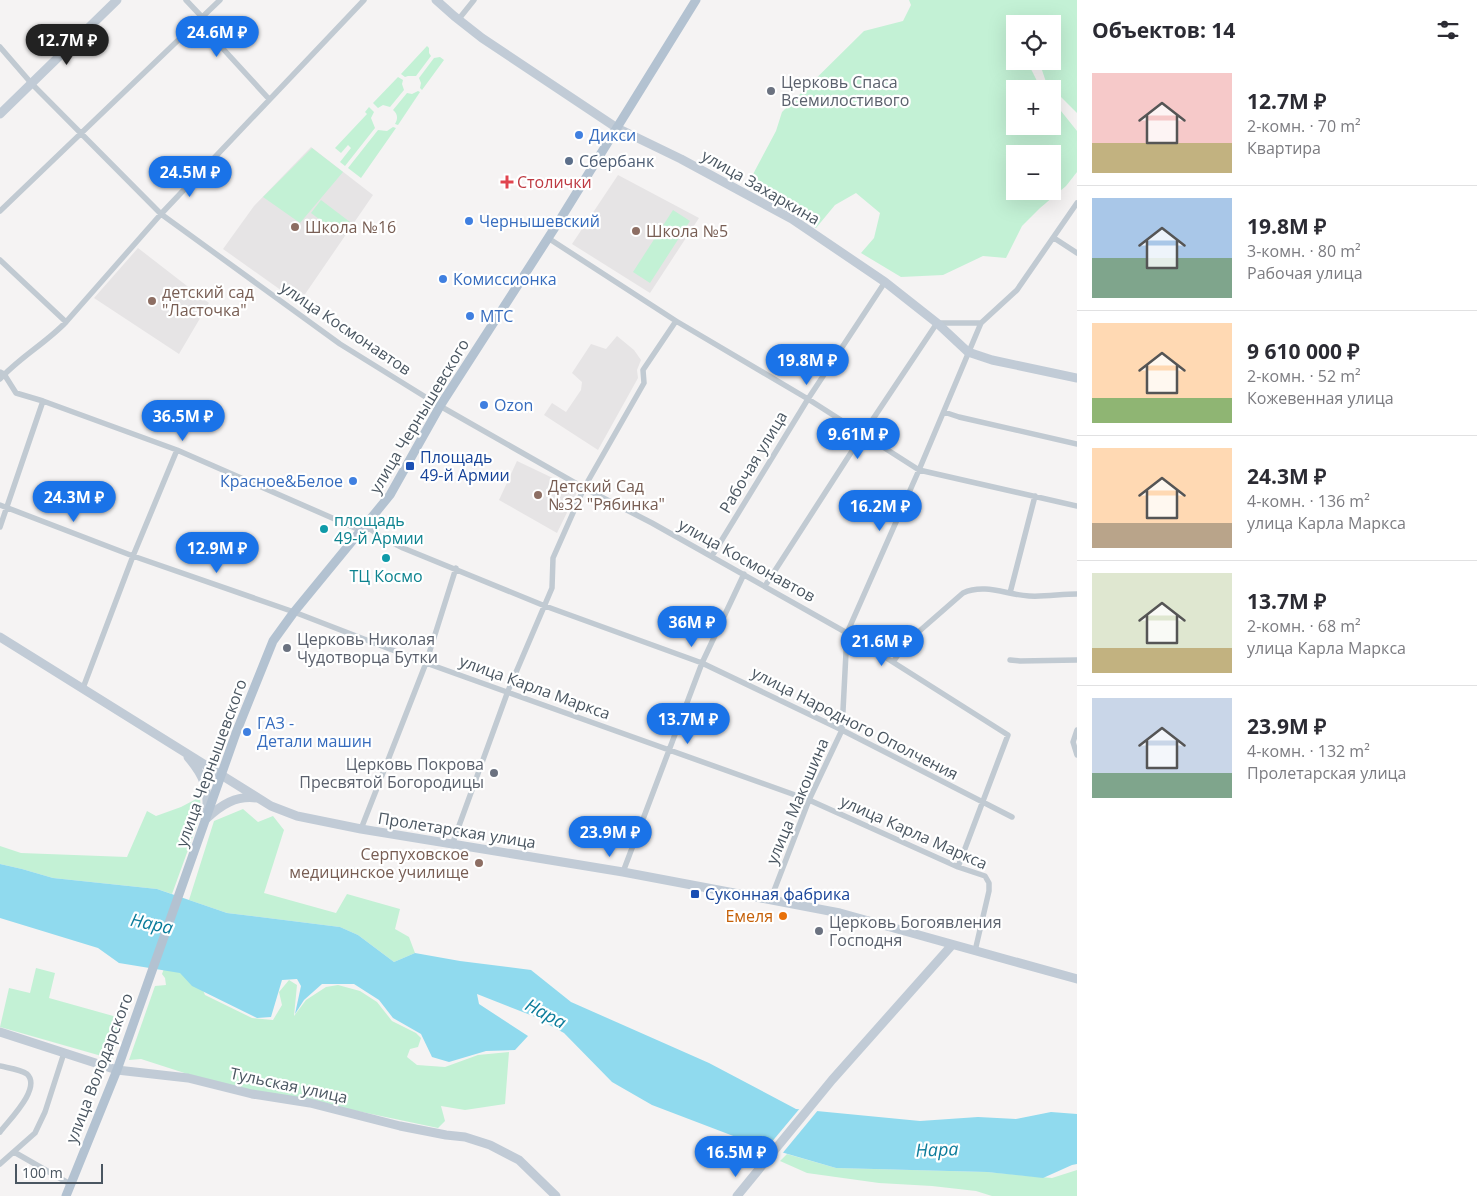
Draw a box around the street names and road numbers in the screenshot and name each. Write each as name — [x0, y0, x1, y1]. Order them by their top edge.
street label: улица Захаркина — [698, 144, 824, 230]
street label: улица Космонавтов — [276, 276, 416, 380]
street label: улица Чернышевского — [364, 334, 474, 498]
street label: Рабочая улица — [714, 407, 792, 517]
street label: улица Космонавтов — [675, 513, 819, 607]
street label: улица Карла Маркса — [457, 649, 613, 725]
street label: улица Народного Ополчения — [748, 661, 962, 785]
street label: улица Чернышевского — [170, 676, 252, 850]
street label: улица Макошина — [761, 735, 833, 867]
street label: улица Карла Маркса — [837, 790, 991, 874]
street label: Пролетарская улица — [377, 807, 537, 853]
street label: улица Володарского — [60, 990, 138, 1146]
street label: Тульская улица — [228, 1062, 350, 1108]

